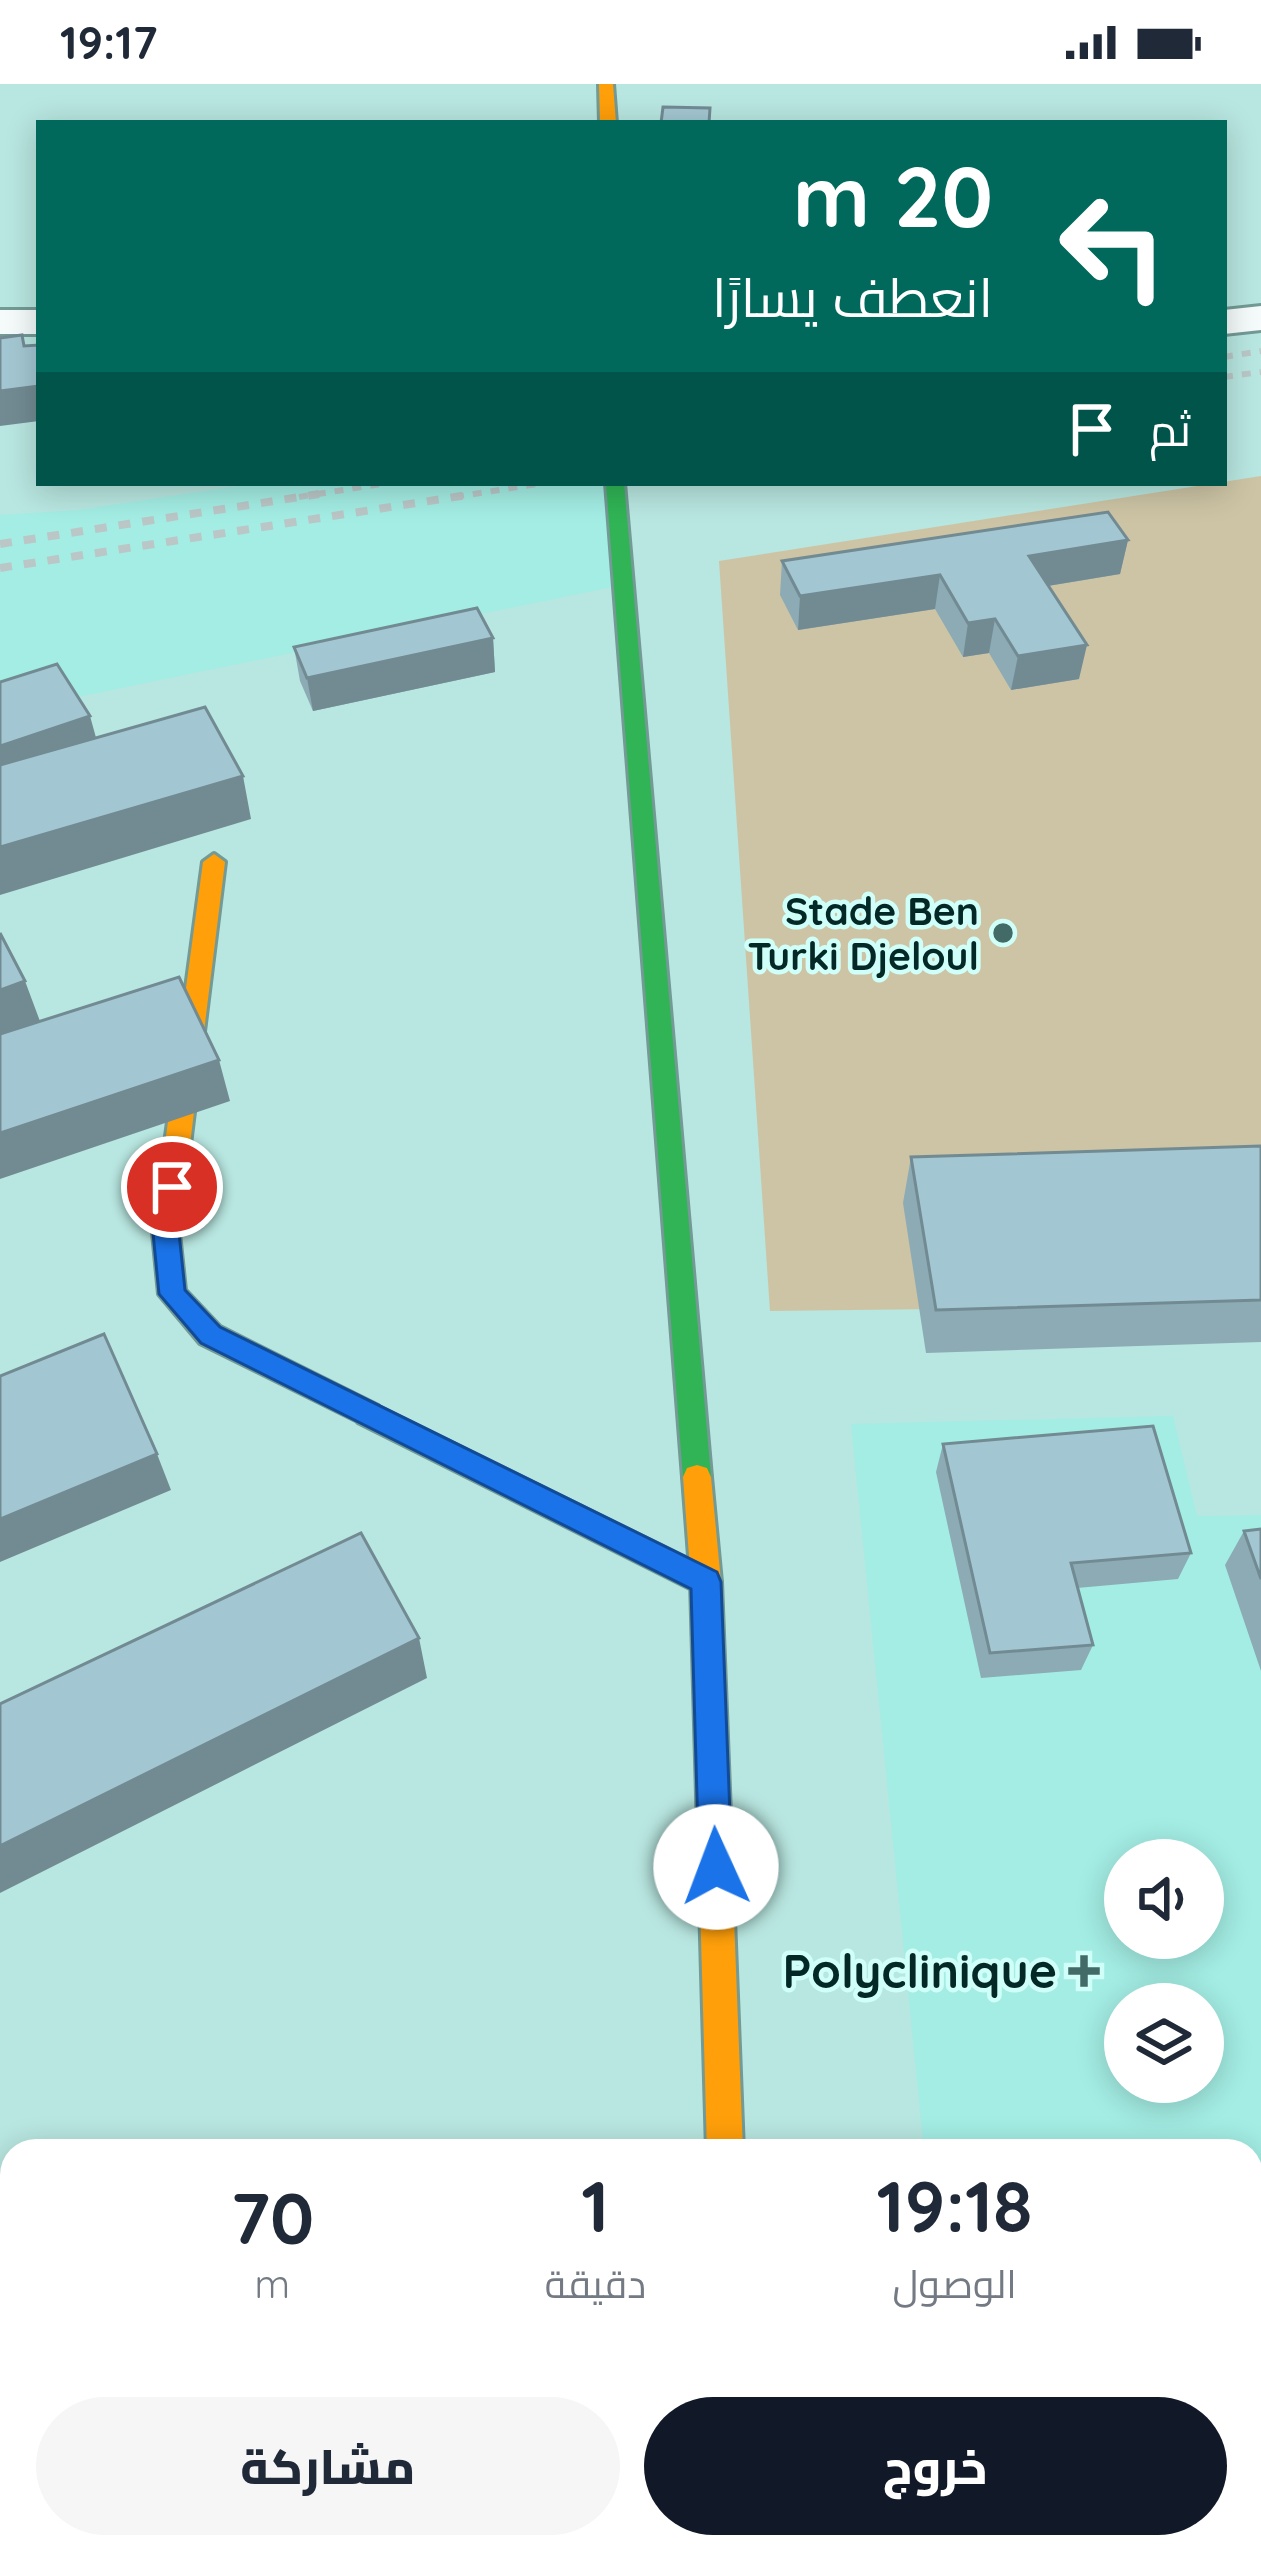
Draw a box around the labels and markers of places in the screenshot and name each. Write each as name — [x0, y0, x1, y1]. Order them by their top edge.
place label: Stade Ben Turki Djeloul — [748, 886, 979, 980]
marker: Stade Ben Turki Djeloul — [990, 920, 1016, 946]
pin — [121, 1136, 223, 1238]
place label: Polyclinique — [783, 1940, 1057, 2000]
marker: Polyclinique — [1068, 1955, 1100, 1987]

